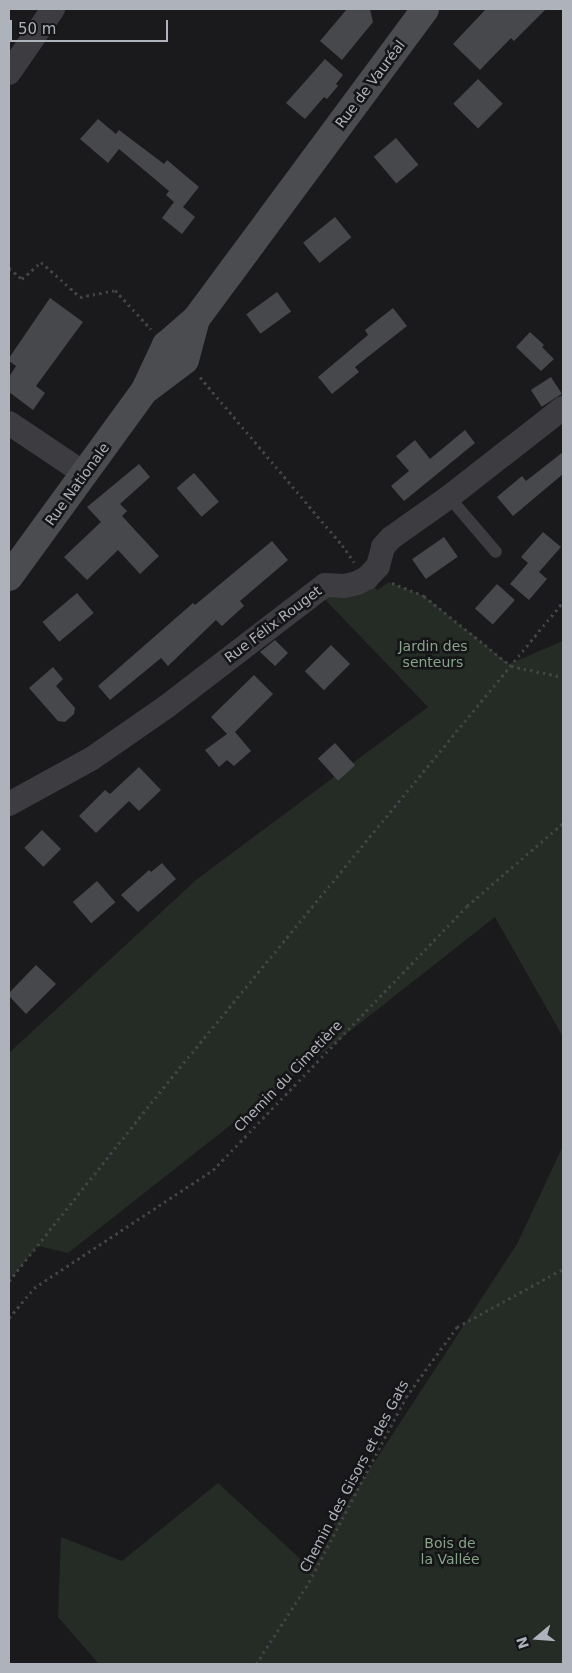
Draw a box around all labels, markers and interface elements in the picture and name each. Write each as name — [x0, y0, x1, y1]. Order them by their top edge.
scale bar — [12, 10, 170, 42]
text: 50 m — [18, 20, 56, 38]
street label: Rue de Vauréal — [332, 37, 408, 131]
street label: Rue Nationale — [41, 439, 113, 529]
street label: Rue Félix Rouget — [221, 582, 325, 666]
park label: Jardin des senteurs — [398, 638, 468, 670]
street label: Chemin du Cimetière — [230, 1017, 346, 1135]
street label: Chemin des Gisors et des Gats — [296, 1377, 412, 1575]
park label: Bois de la Vallée — [421, 1535, 479, 1568]
north arrow — [512, 1613, 562, 1663]
text: N — [513, 1635, 532, 1651]

